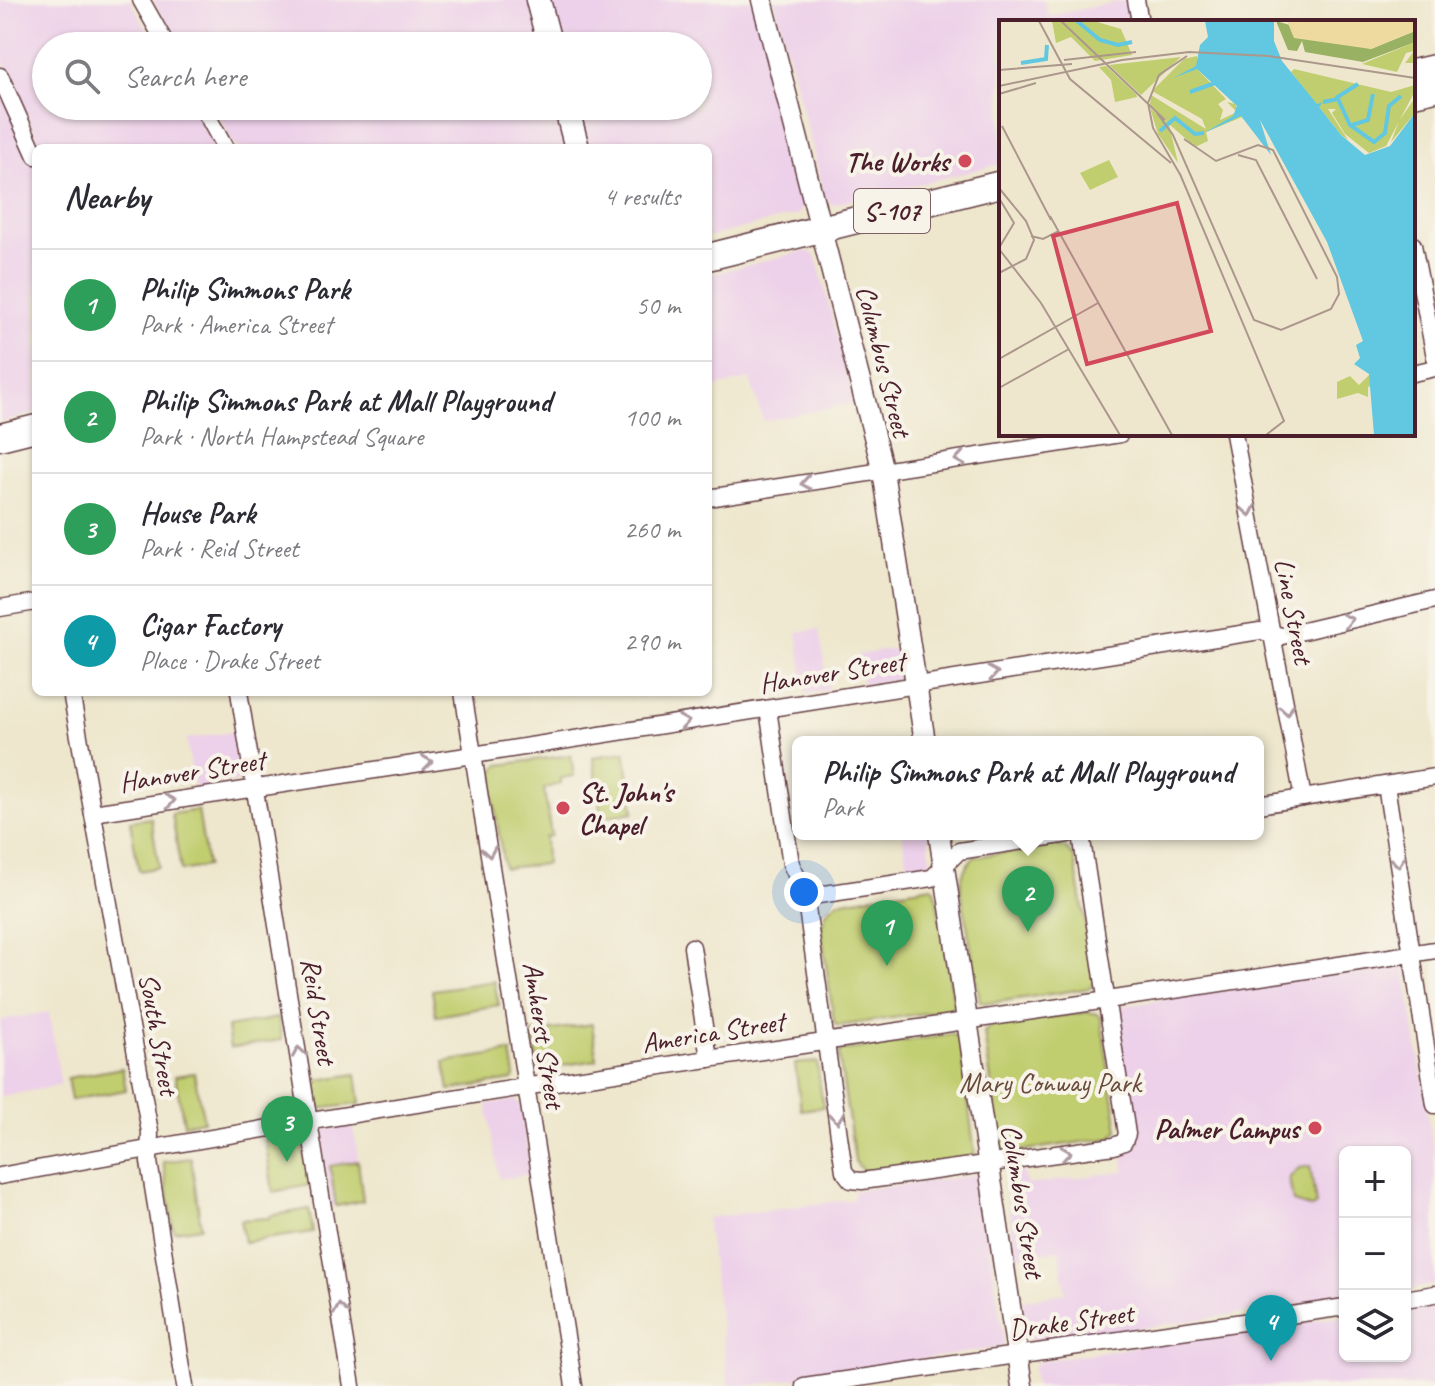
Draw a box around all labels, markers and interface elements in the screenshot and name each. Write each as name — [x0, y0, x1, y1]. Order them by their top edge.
inset map — [999, 20, 1415, 436]
search box — [32, 32, 712, 120]
icon: search — [60, 54, 104, 98]
text: Search here — [124, 57, 246, 95]
place label: The Works — [846, 144, 952, 179]
marker: The Works — [956, 152, 974, 170]
text: Nearby — [64, 175, 150, 218]
text: 4 results — [604, 180, 680, 213]
road number: S-107 — [854, 189, 930, 233]
text: Philip Simmons Park — [140, 270, 350, 308]
street label: Columbus Street — [848, 282, 920, 443]
text: 1 — [84, 289, 96, 322]
text: 50 m — [636, 289, 680, 322]
text: Park · America Street — [140, 308, 332, 341]
text: Philip Simmons Park at Mall Playground — [140, 382, 551, 420]
text: 2 — [84, 401, 96, 434]
text: 100 m — [624, 401, 680, 434]
text: Park · North Hampstead Square — [140, 420, 423, 453]
one-way arrow — [953, 450, 966, 467]
one-way arrow — [799, 474, 812, 491]
text: House Park — [140, 494, 255, 532]
one-way arrow — [1239, 504, 1256, 517]
text: 3 — [84, 513, 96, 546]
text: 260 m — [624, 513, 680, 546]
text: Park · Reid Street — [140, 532, 298, 565]
street label: Line Street — [1267, 555, 1322, 669]
text: Cigar Factory — [140, 606, 281, 644]
one-way arrow — [1341, 613, 1355, 630]
text: 4 — [84, 625, 96, 658]
text: 290 m — [624, 625, 680, 658]
street label: Hanover Street — [757, 643, 911, 701]
text: Place · Drake Street — [140, 644, 319, 677]
one-way arrow — [987, 666, 1000, 683]
one-way arrow — [1277, 703, 1294, 717]
one-way arrow — [677, 714, 691, 731]
popup — [792, 736, 1264, 840]
street label: Hanover Street — [117, 742, 271, 800]
text: Philip Simmons Park at Mall Playground — [822, 753, 1234, 791]
one-way arrow — [420, 754, 434, 771]
place label: St. John's Chapel — [579, 775, 676, 842]
text: Park — [822, 791, 864, 824]
one-way arrow — [163, 793, 177, 810]
marker: St. John's Chapel — [554, 799, 572, 817]
one-way arrow — [480, 845, 497, 859]
one-way arrow — [1389, 855, 1406, 869]
pin: 2 — [1002, 866, 1054, 932]
your location — [784, 872, 824, 912]
pin: 1 — [861, 900, 913, 966]
street label: Reid Street — [293, 955, 345, 1069]
street label: Amherst Street — [515, 959, 573, 1113]
street label: South Street — [131, 971, 187, 1100]
street label: America Street — [639, 1003, 790, 1061]
one-way arrow — [291, 1045, 308, 1059]
park label: Mary Conway Park — [959, 1065, 1144, 1100]
pin: 3 — [261, 1096, 313, 1162]
one-way arrow — [828, 1111, 845, 1125]
place label: Palmer Campus — [1154, 1111, 1302, 1146]
marker: Palmer Campus — [1306, 1119, 1324, 1137]
street label: Columbus Street — [994, 1122, 1053, 1283]
one-way arrow — [1059, 1145, 1072, 1162]
map controls — [1339, 1146, 1411, 1362]
button: + — [1339, 1146, 1411, 1218]
button: − — [1339, 1218, 1411, 1290]
button: layers — [1339, 1290, 1411, 1362]
street label: Drake Street — [1007, 1295, 1138, 1347]
pin: 4 — [1245, 1295, 1297, 1361]
one-way arrow — [332, 1302, 349, 1316]

